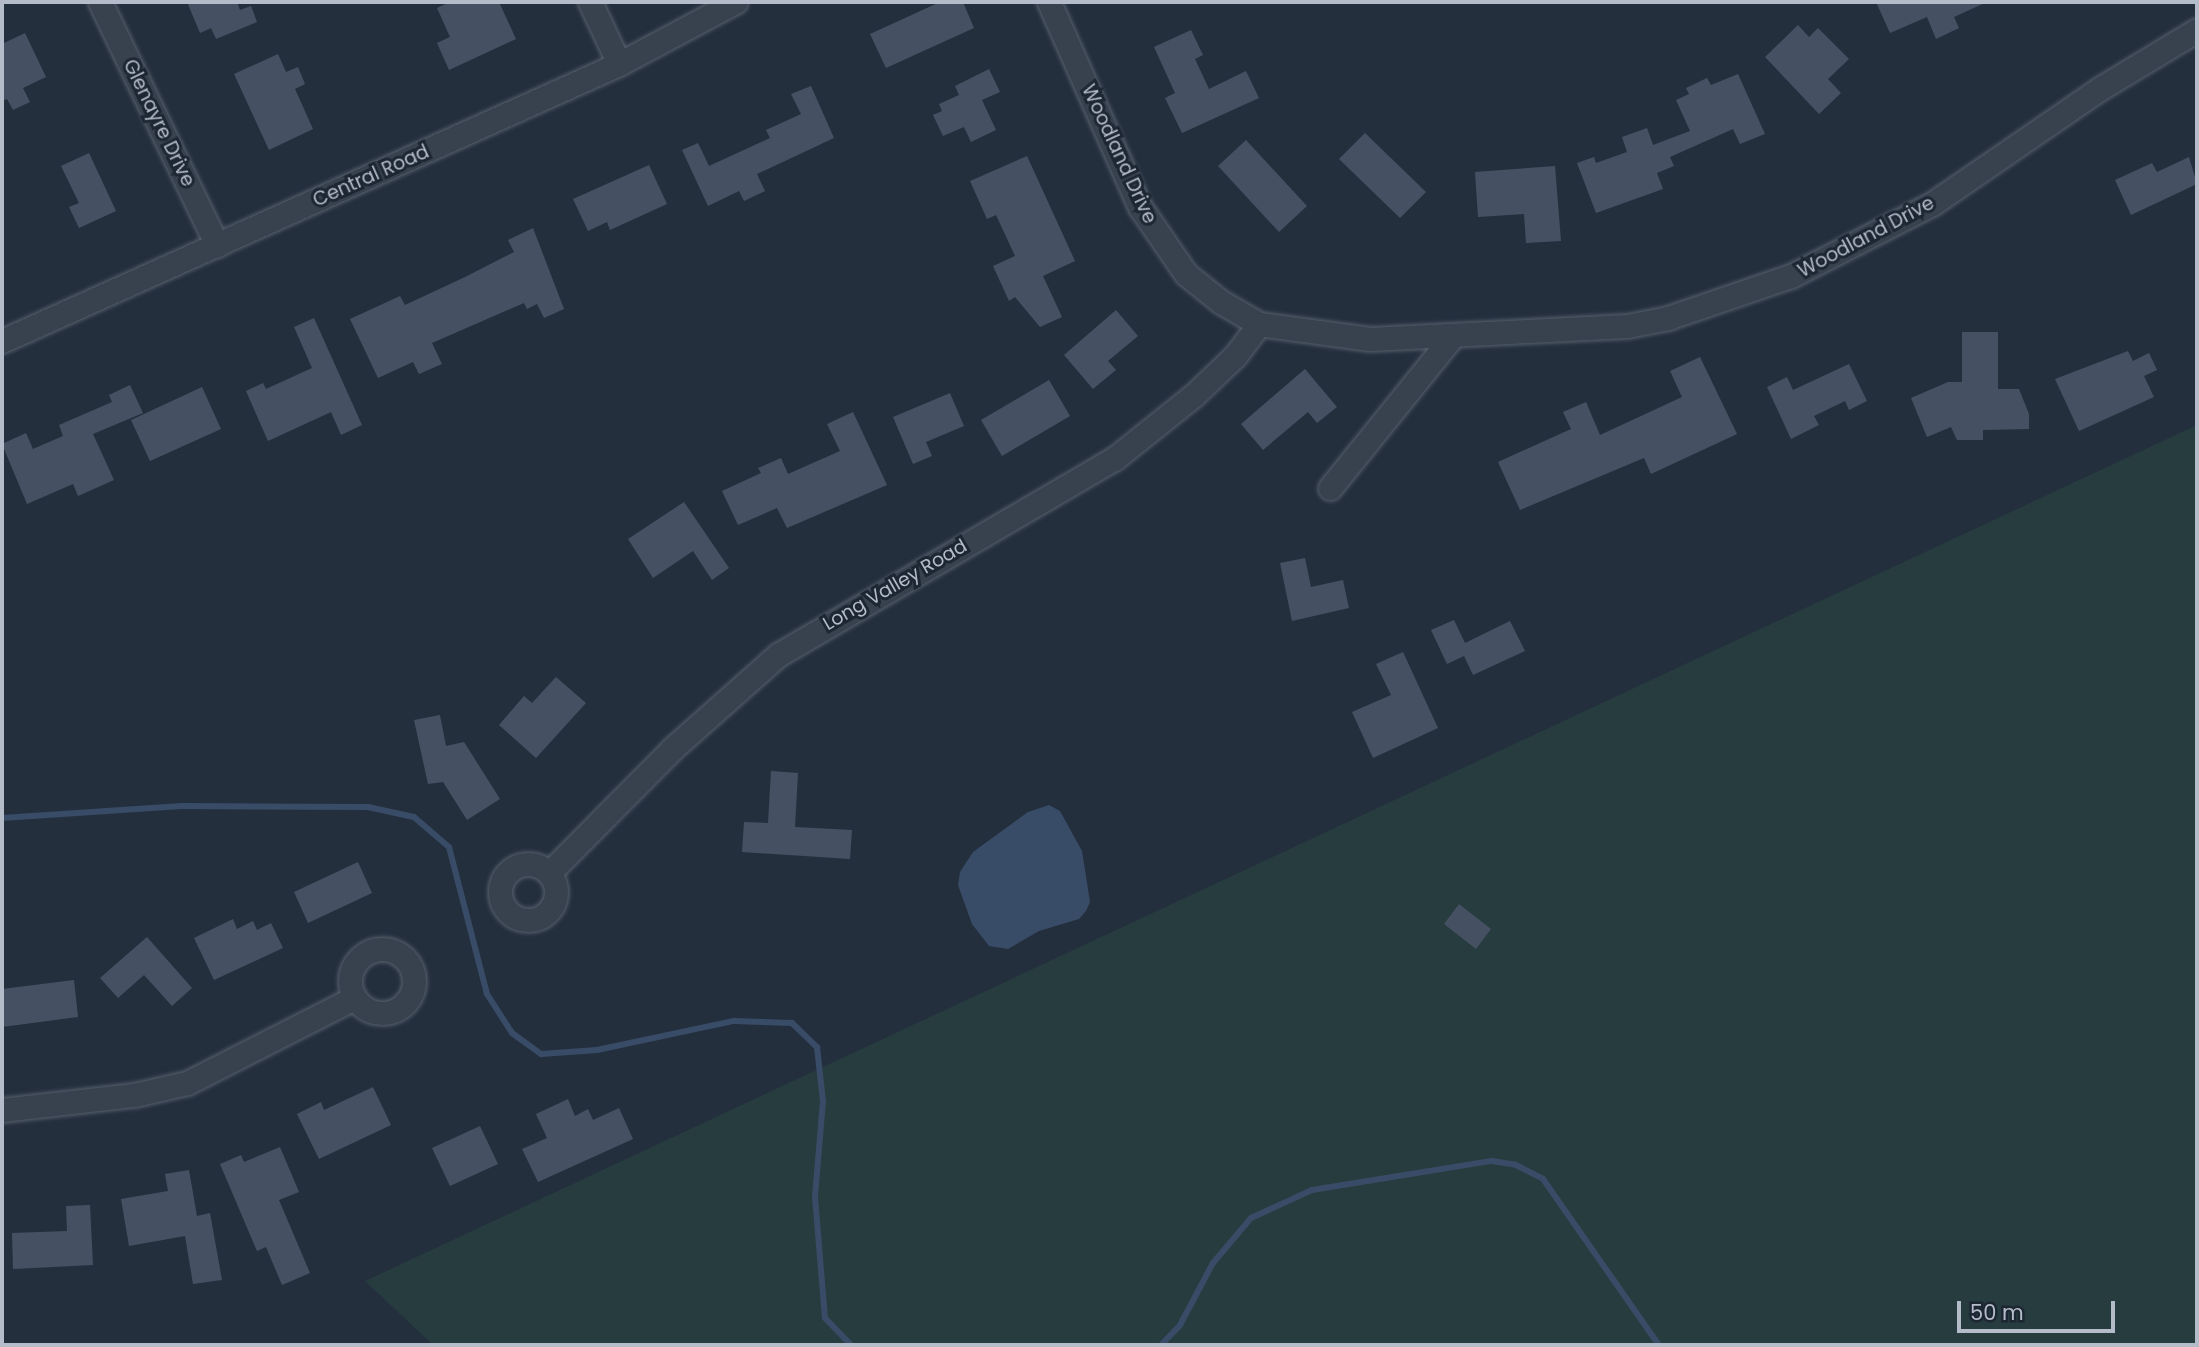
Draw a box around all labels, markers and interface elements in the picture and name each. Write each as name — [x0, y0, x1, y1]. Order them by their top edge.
street label: Glenayre Drive — [118, 56, 200, 190]
street label: Woodland Drive — [1077, 81, 1161, 227]
street label: Central Road — [309, 140, 433, 212]
street label: Woodland Drive — [1794, 192, 1938, 282]
street label: Long Valley Road — [819, 535, 971, 635]
scale bar — [1961, 1288, 2118, 1332]
text: 50 m — [1970, 1298, 2024, 1327]

